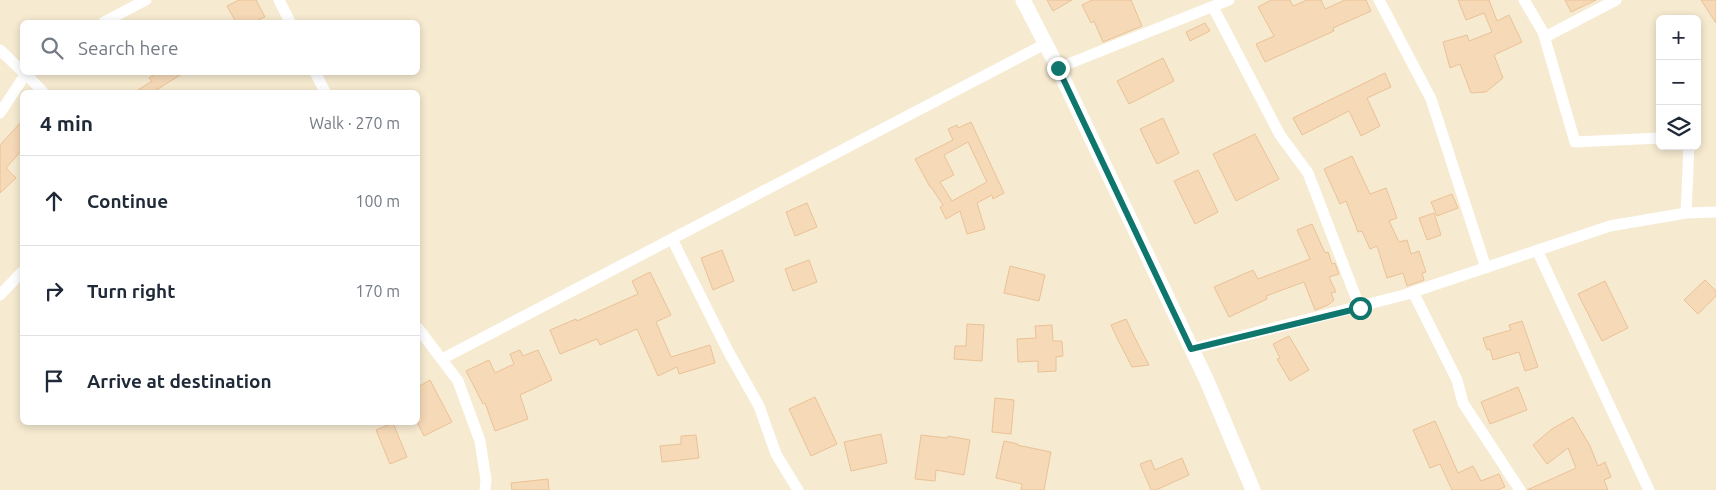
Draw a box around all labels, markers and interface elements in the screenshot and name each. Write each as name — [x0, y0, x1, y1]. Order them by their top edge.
map controls — [1656, 15, 1701, 150]
button: + — [1656, 15, 1701, 60]
search box — [20, 20, 420, 75]
icon: search — [38, 34, 66, 62]
text: Search here — [78, 37, 178, 59]
route end — [1047, 57, 1070, 80]
button: − — [1656, 60, 1701, 105]
button: layers — [1656, 105, 1701, 150]
text: 4 min — [40, 111, 93, 135]
text: Walk · 270 m — [309, 114, 400, 132]
icon: ahead — [40, 187, 68, 215]
text: Continue — [87, 190, 168, 212]
text: 100 m — [355, 192, 400, 210]
icon: right — [40, 277, 68, 305]
text: Turn right — [87, 280, 175, 302]
text: 170 m — [355, 282, 400, 300]
route start — [1349, 297, 1372, 320]
icon: arrive — [40, 367, 68, 395]
text: Arrive at destination — [87, 370, 272, 392]

